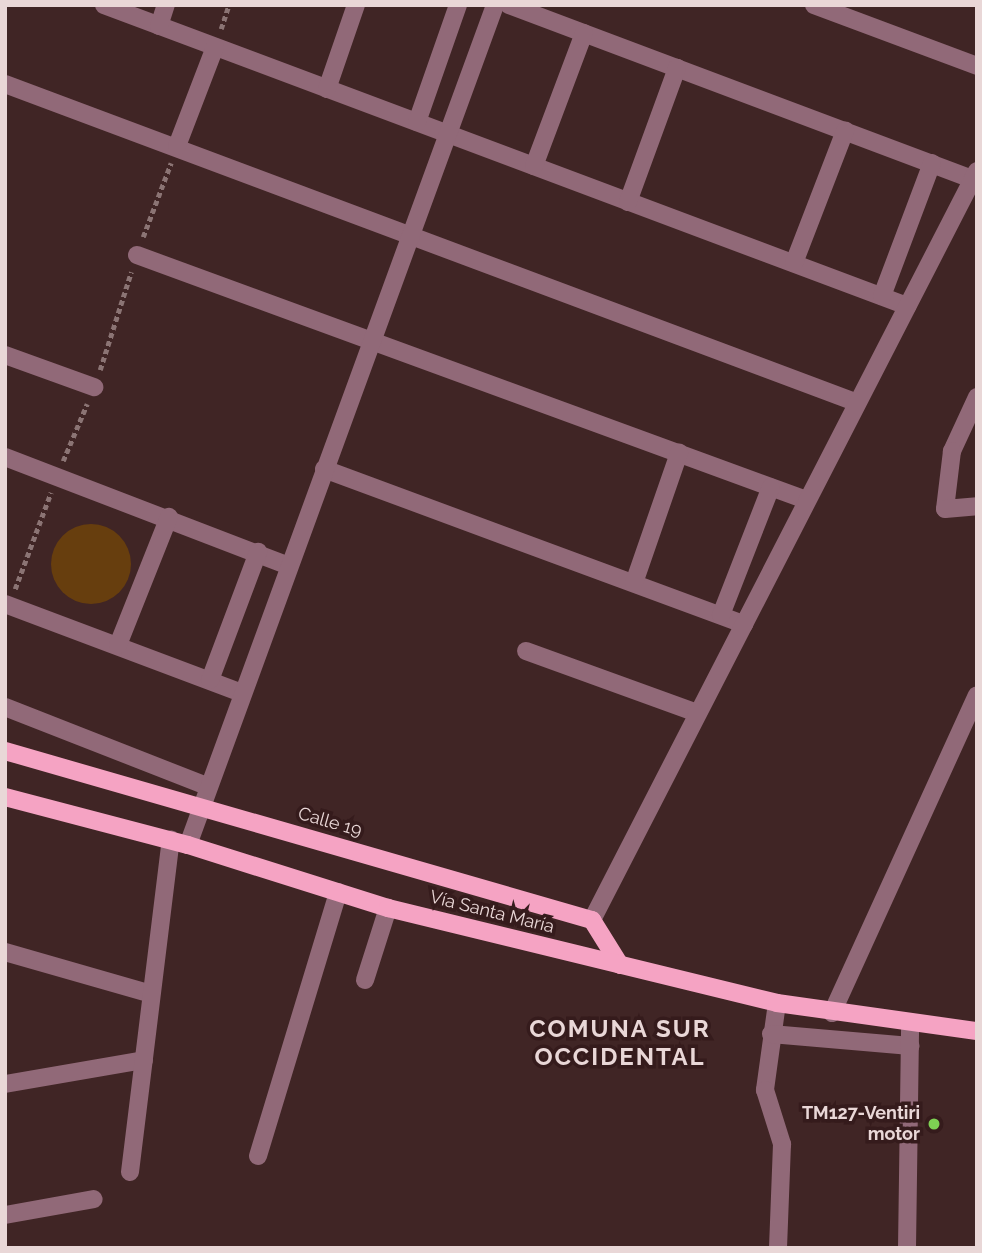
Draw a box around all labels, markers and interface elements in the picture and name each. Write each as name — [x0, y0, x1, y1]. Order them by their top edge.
street label: Calle 19 — [296, 803, 364, 841]
street label: Vía Santa María — [427, 886, 557, 938]
district label: COMUNA SUR OCCIDENTAL — [530, 1015, 710, 1071]
place label: TM127-Ventiri motor — [802, 1103, 920, 1146]
marker: TM127-Ventiri motor — [926, 1116, 942, 1132]

